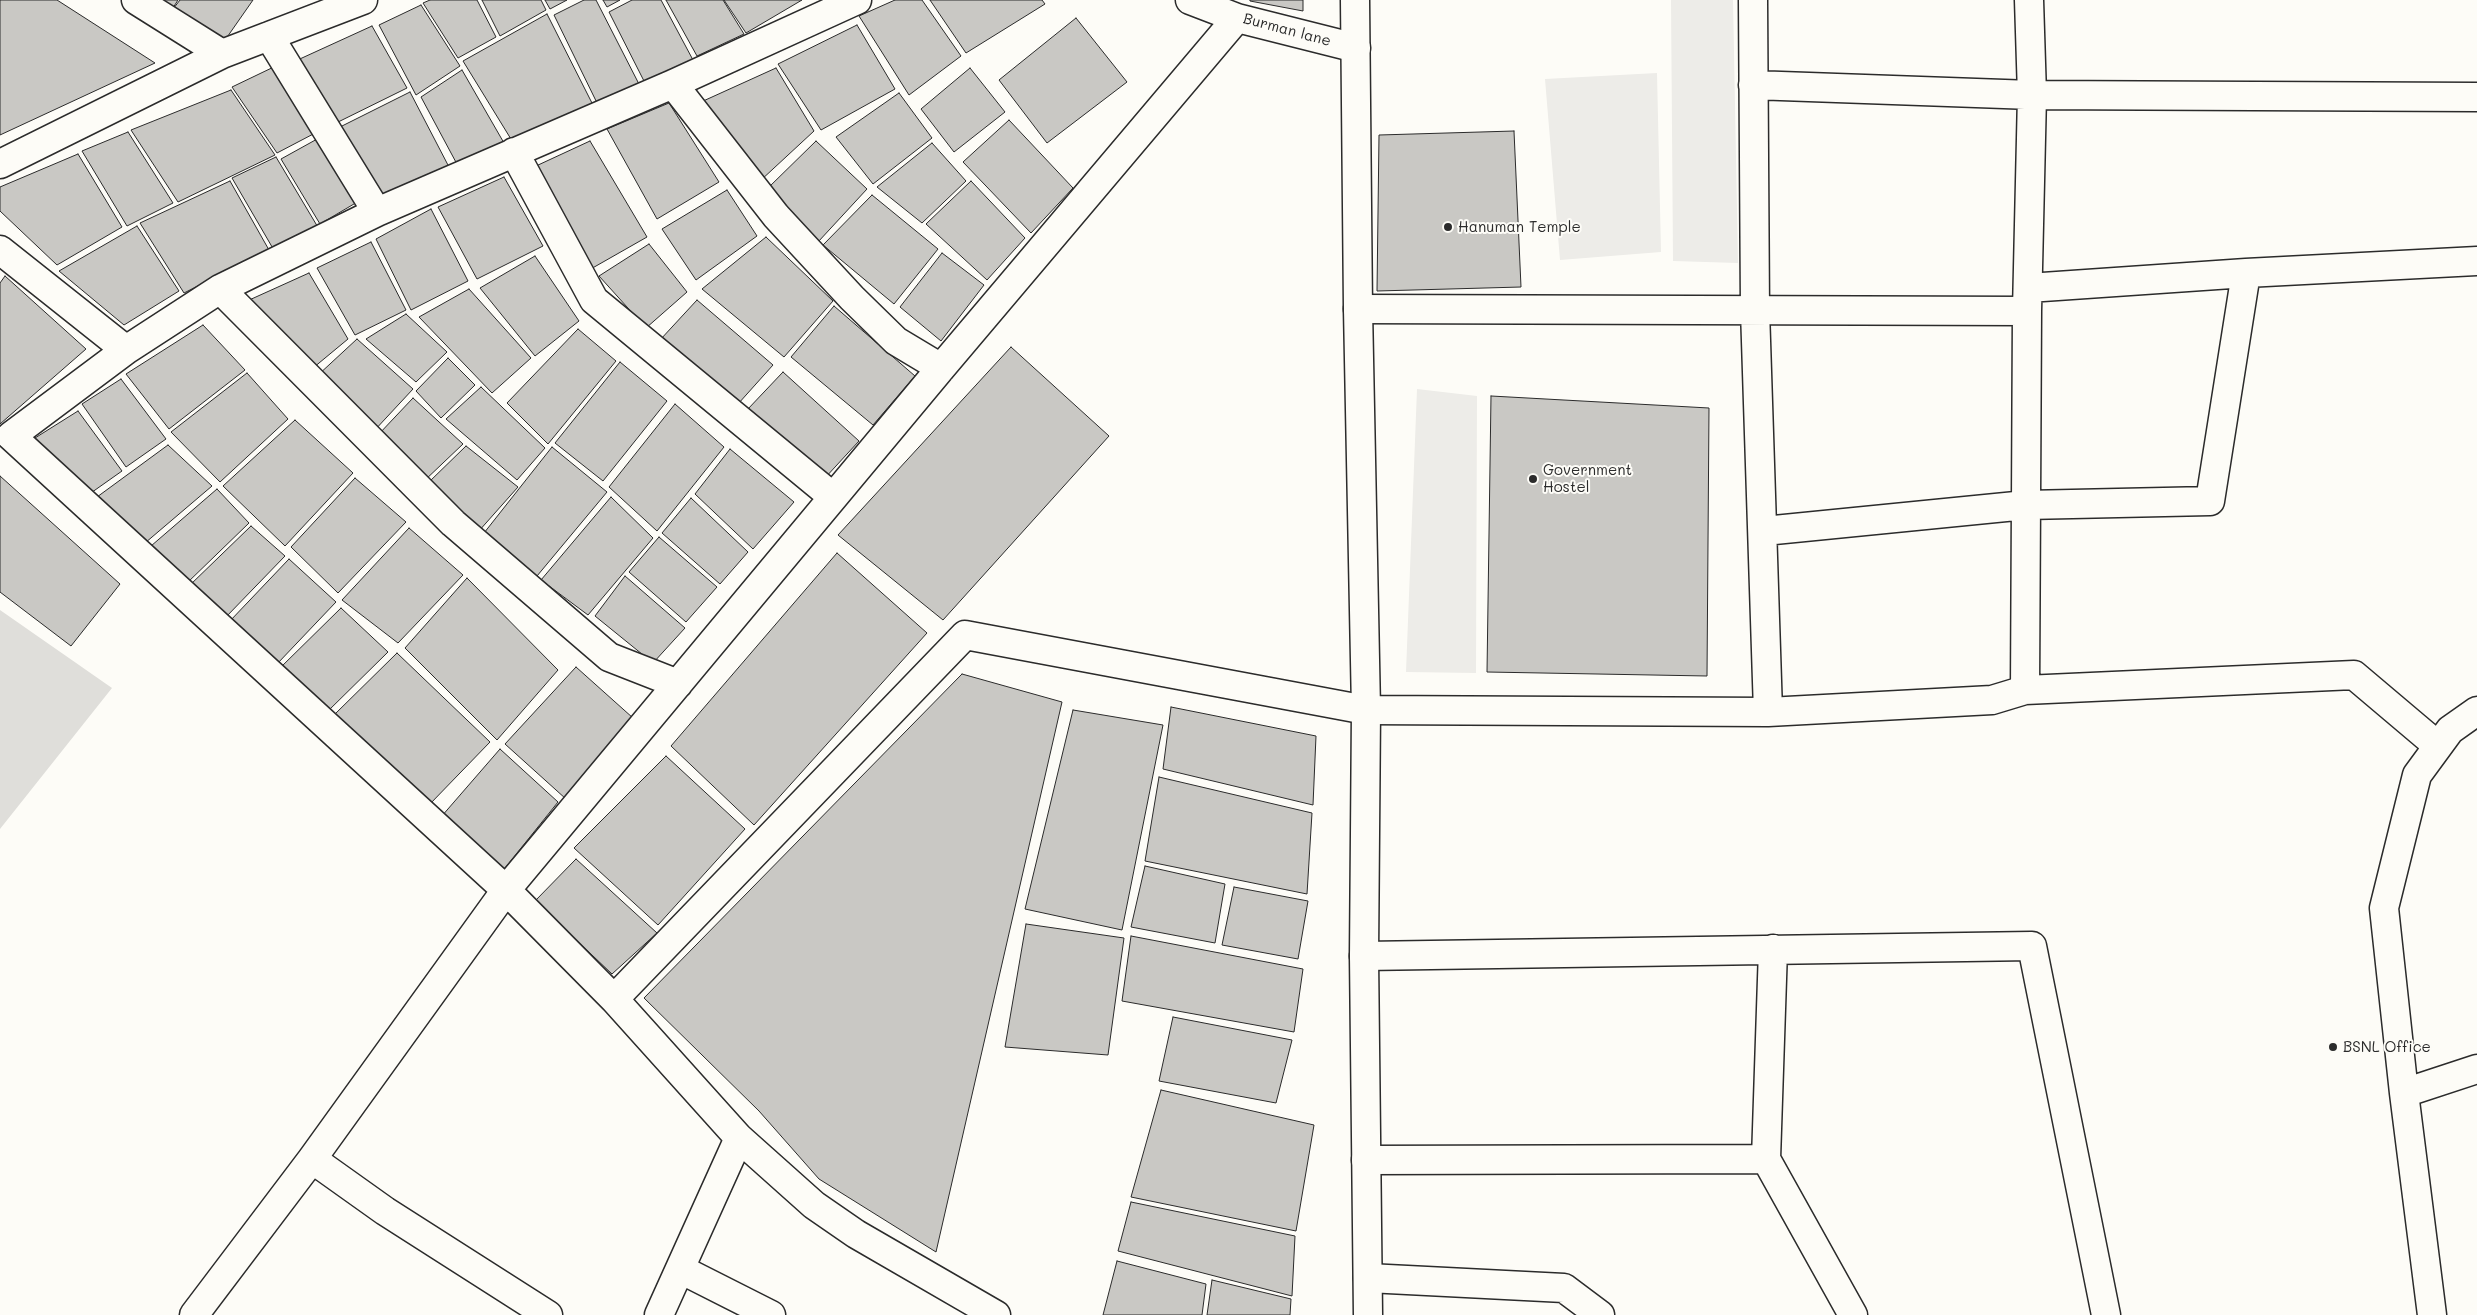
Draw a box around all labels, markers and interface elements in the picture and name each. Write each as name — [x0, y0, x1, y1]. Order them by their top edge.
street label: Burman lane — [1241, 10, 1333, 50]
place label: Hanuman Temple — [1458, 218, 1581, 236]
marker: Hanuman Temple — [1442, 221, 1454, 233]
place label: Government Hostel — [1543, 461, 1632, 496]
marker: Government Hostel — [1527, 473, 1539, 485]
place label: BSNL Office — [2343, 1038, 2431, 1056]
marker: BSNL Office — [2327, 1041, 2339, 1053]

